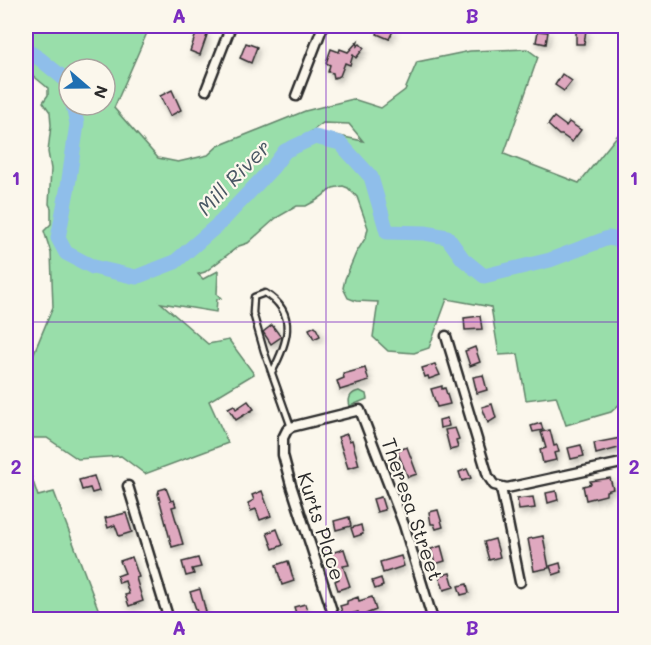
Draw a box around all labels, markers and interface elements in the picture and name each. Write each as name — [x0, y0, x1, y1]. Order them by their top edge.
text: A — [172, 2, 186, 28]
text: B — [465, 2, 479, 28]
north arrow — [57, 57, 117, 117]
text: N — [90, 83, 114, 102]
water label: Mill River — [190, 133, 276, 221]
text: 1 — [12, 164, 20, 190]
text: 1 — [630, 164, 638, 190]
street label: Theresa Street — [376, 434, 450, 584]
text: 2 — [10, 453, 22, 479]
text: 2 — [628, 453, 640, 479]
street label: Kurts Place — [292, 469, 352, 583]
text: A — [172, 614, 186, 640]
text: B — [465, 614, 479, 640]

